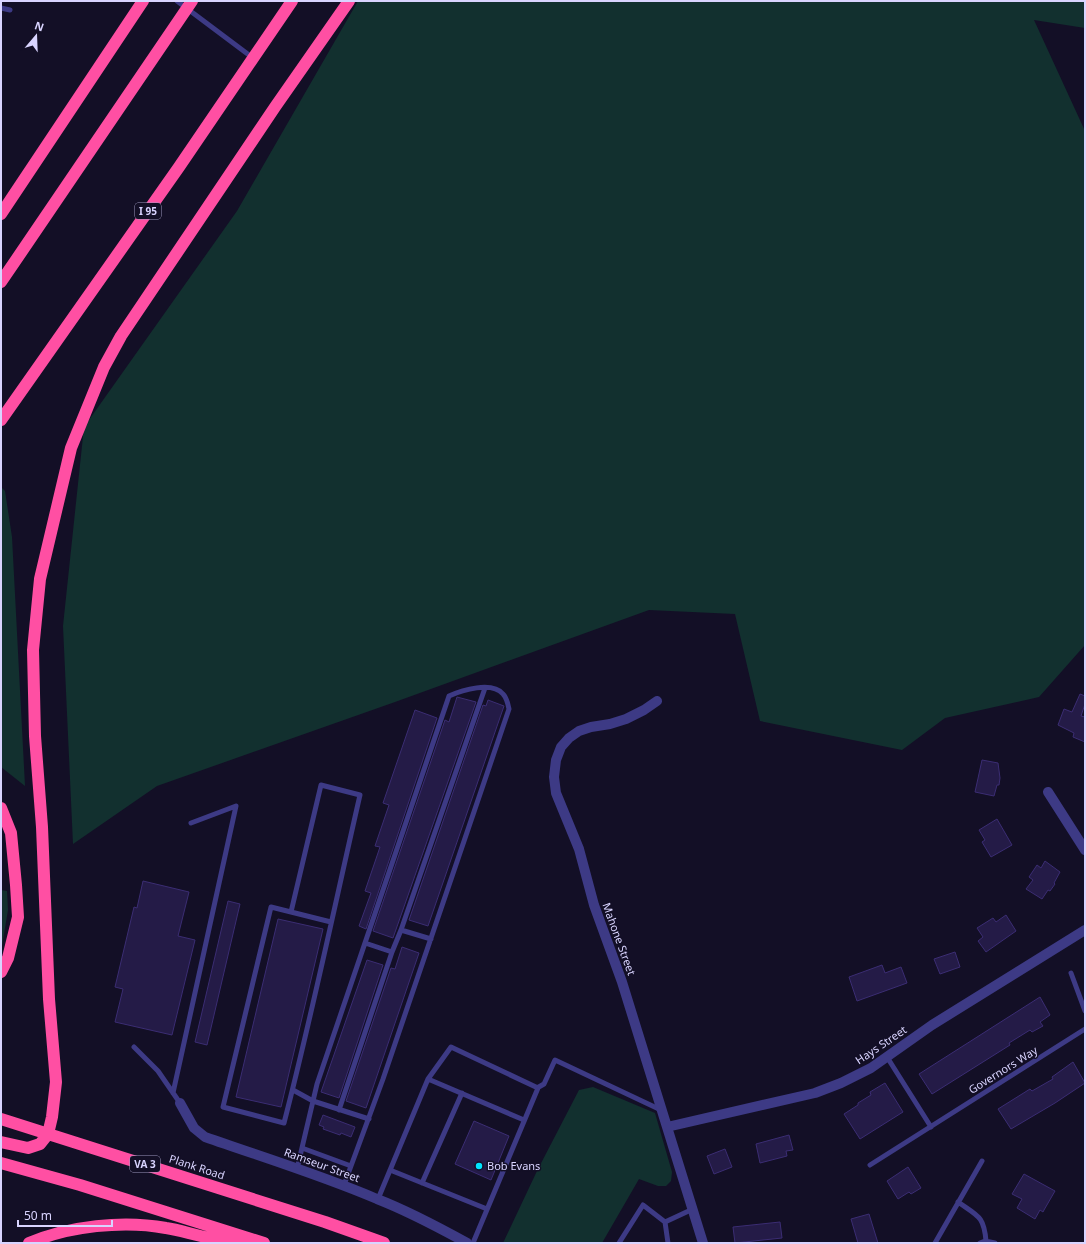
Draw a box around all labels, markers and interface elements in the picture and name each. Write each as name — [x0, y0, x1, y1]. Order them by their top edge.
north arrow — [16, 16, 56, 56]
text: N — [33, 18, 46, 35]
road number: I 95 — [135, 203, 161, 219]
street label: Mahone Street — [599, 900, 640, 977]
street label: Hays Street — [852, 1022, 909, 1067]
street label: Governors Way — [965, 1042, 1040, 1097]
street label: Ramseur Street — [282, 1144, 362, 1185]
street label: Plank Road — [167, 1150, 227, 1183]
road number: VA 3 — [130, 1156, 160, 1172]
place label: Bob Evans — [487, 1158, 540, 1173]
marker: Bob Evans — [474, 1161, 484, 1171]
scale bar — [18, 1202, 112, 1228]
text: 50 m — [24, 1207, 52, 1224]

